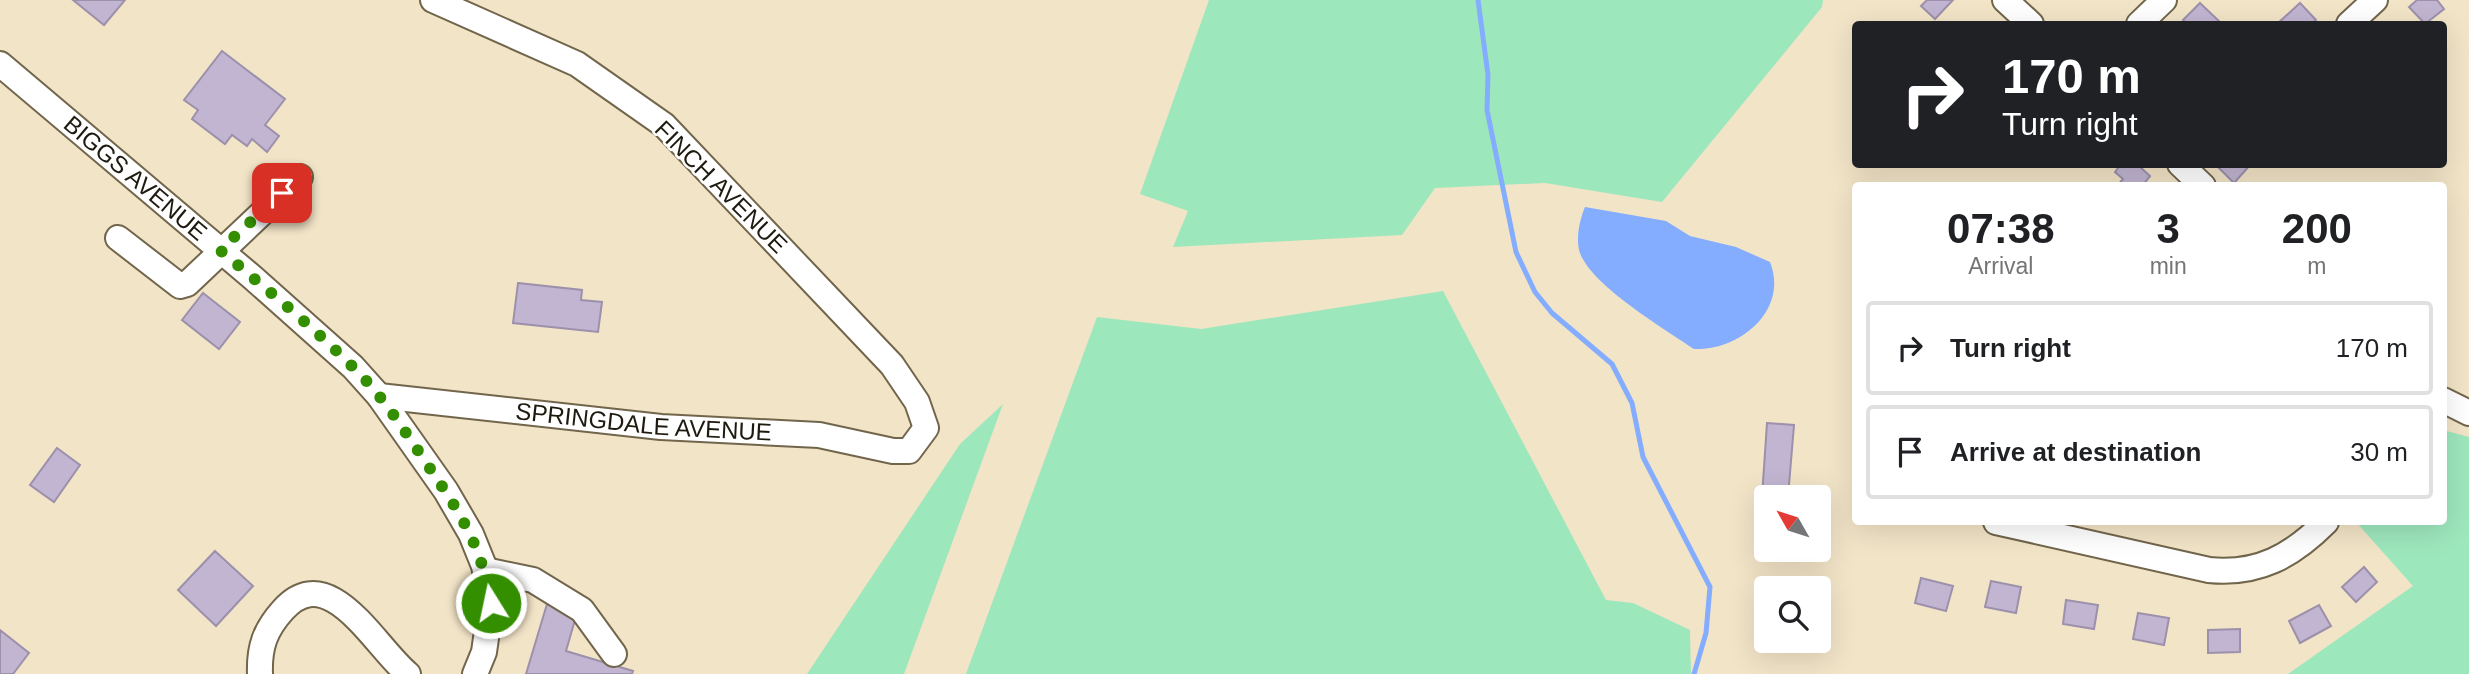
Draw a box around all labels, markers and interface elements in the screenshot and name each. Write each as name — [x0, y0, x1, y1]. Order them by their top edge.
icon: right — [1887, 49, 1978, 140]
text: 170 m — [2002, 49, 2141, 103]
text: Turn right — [2002, 106, 2138, 142]
street label: BIGGS AVENUE — [59, 110, 212, 246]
street label: FINCH AVENUE — [650, 115, 793, 258]
pin — [252, 163, 312, 223]
icon: arrive — [263, 174, 301, 212]
text: 07:38 — [1947, 205, 2055, 252]
text: 3 — [2156, 205, 2180, 252]
text: 200 — [2282, 205, 2352, 252]
text: Arrival — [1968, 253, 2033, 279]
text: min — [2150, 253, 2187, 279]
text: m — [2307, 253, 2326, 279]
icon: right — [1891, 329, 1929, 367]
text: Turn right — [1950, 333, 2071, 363]
text: 170 m — [2336, 333, 2408, 363]
street label: SPRINGDALE AVENUE — [514, 397, 772, 446]
icon: arrive — [1891, 433, 1929, 471]
text: Arrive at destination — [1950, 437, 2201, 467]
text: 30 m — [2350, 437, 2408, 467]
north arrow — [1754, 485, 1830, 562]
map controls — [1754, 485, 1831, 653]
position arrow — [454, 566, 528, 640]
button: search — [1754, 576, 1831, 653]

